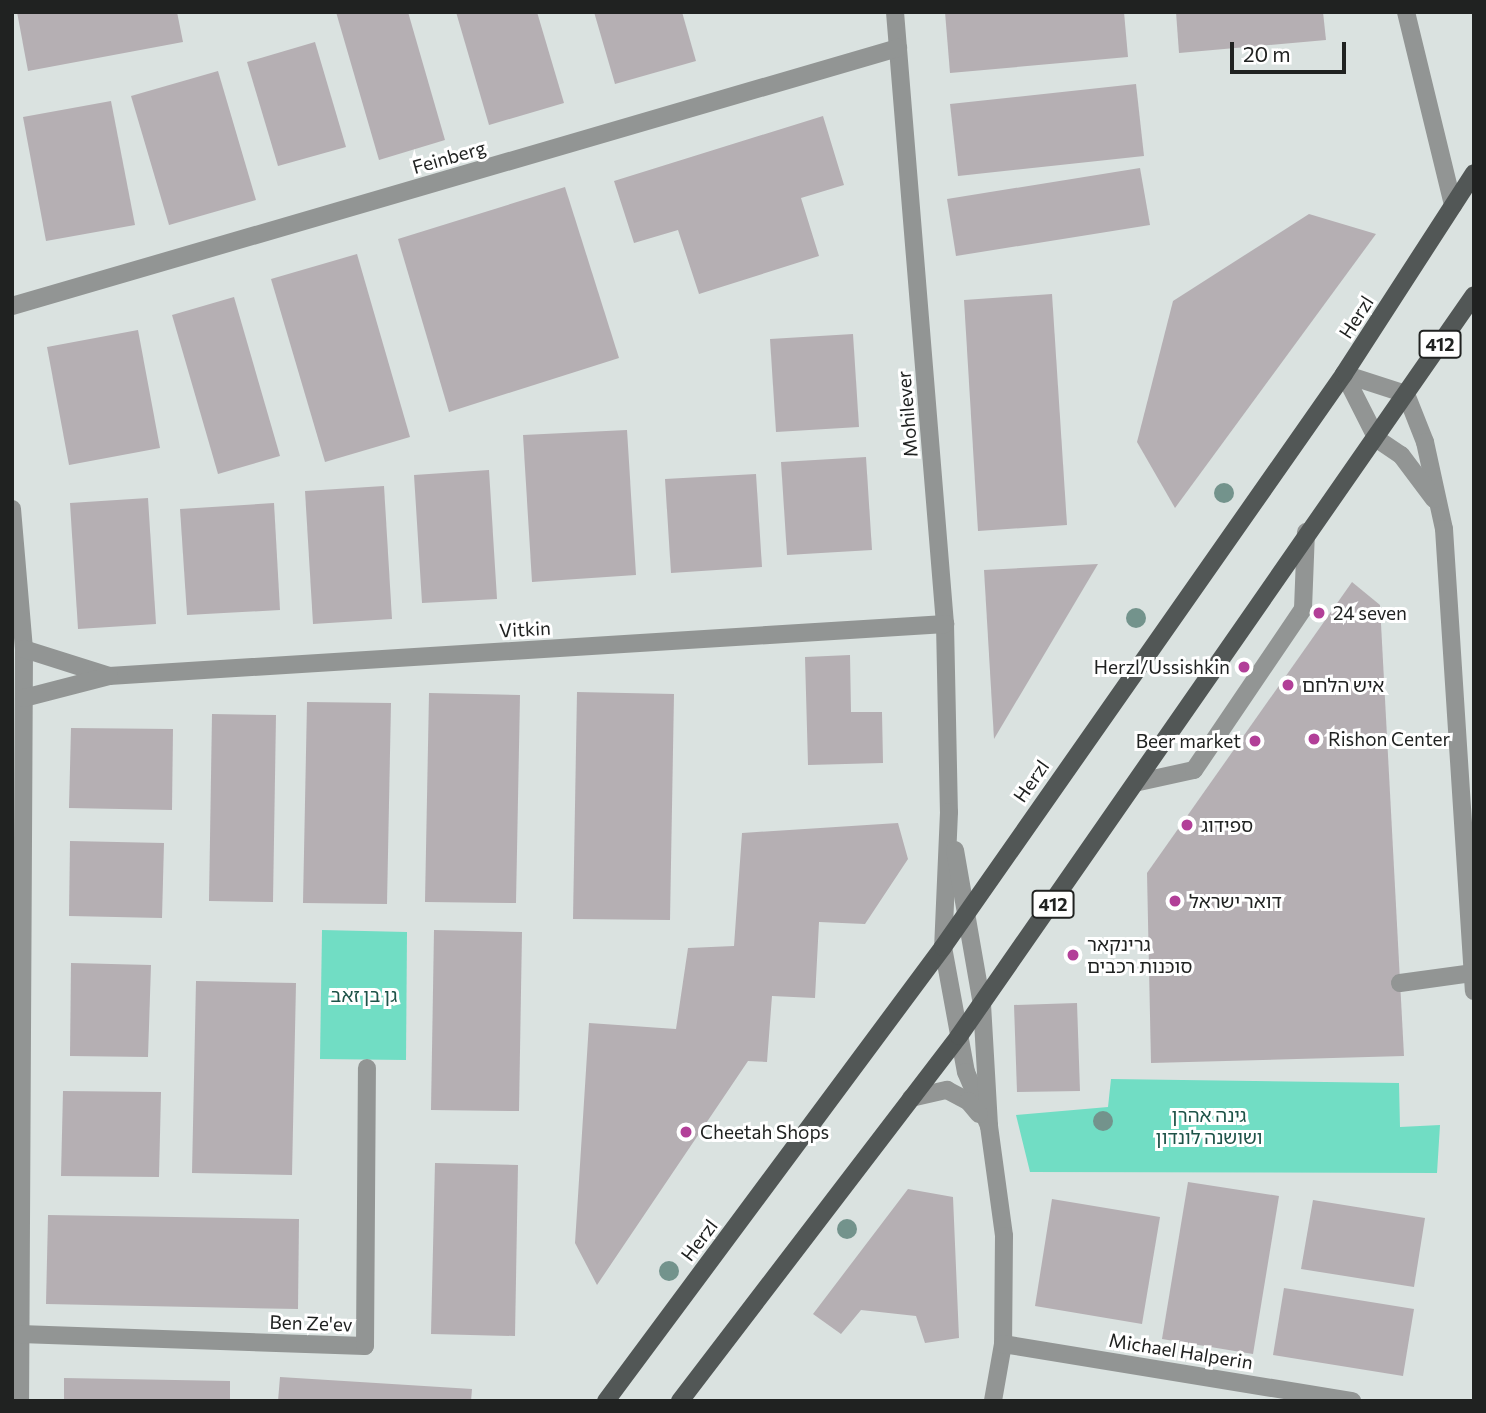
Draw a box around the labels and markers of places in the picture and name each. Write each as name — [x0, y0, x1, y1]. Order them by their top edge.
place label: 24 seven — [1333, 602, 1407, 624]
marker: 24 seven — [1311, 605, 1327, 621]
place label: Herzl/Ussishkin — [1094, 656, 1230, 678]
marker: Herzl/Ussishkin — [1236, 659, 1252, 675]
place label: איש הלחם — [1302, 674, 1384, 696]
marker: איש הלחם — [1280, 677, 1296, 693]
place label: Rishon Center — [1328, 728, 1450, 750]
place label: Beer market — [1136, 730, 1241, 752]
marker: Rishon Center — [1306, 731, 1322, 747]
marker: Beer market — [1247, 733, 1263, 749]
place label: ספידוג — [1201, 814, 1253, 836]
marker: ספידוג — [1179, 817, 1195, 833]
place label: דואר ישראל — [1189, 890, 1282, 912]
marker: דואר ישראל — [1167, 893, 1183, 909]
place label: גרינקאר סוכנות רכבים — [1087, 933, 1193, 977]
marker: גרינקאר סוכנות רכבים — [1065, 947, 1081, 963]
place label: Cheetah Shops — [700, 1121, 829, 1143]
marker: Cheetah Shops — [678, 1124, 694, 1140]

